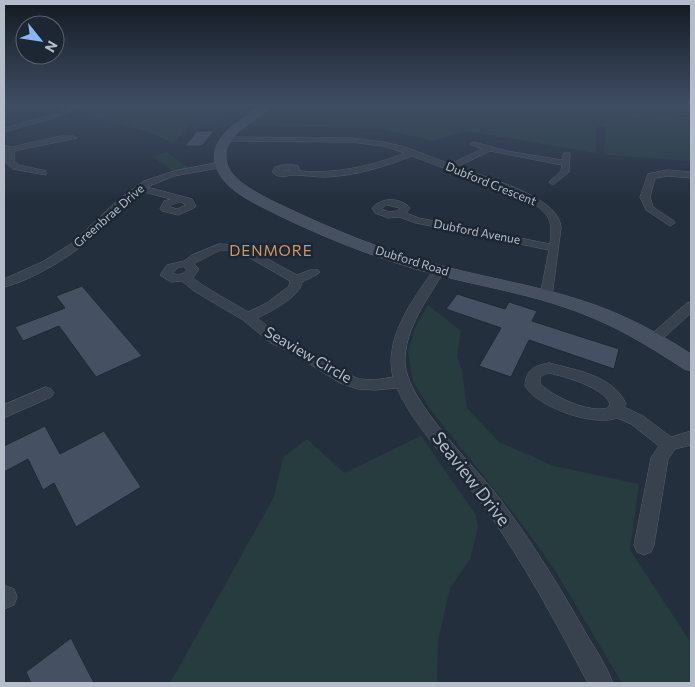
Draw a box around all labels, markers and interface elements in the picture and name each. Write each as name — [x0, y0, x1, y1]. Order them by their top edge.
north arrow — [15, 15, 65, 65]
text: N — [42, 38, 62, 56]
street label: Dubford Crescent — [444, 158, 539, 208]
street label: Greenbrae Drive — [70, 181, 146, 250]
street label: Dubford Avenue — [433, 216, 522, 246]
district label: DENMORE — [229, 241, 313, 259]
street label: Dubford Road — [374, 242, 451, 278]
street label: Seaview Circle — [262, 322, 355, 386]
street label: Seaview Drive — [428, 427, 515, 530]

